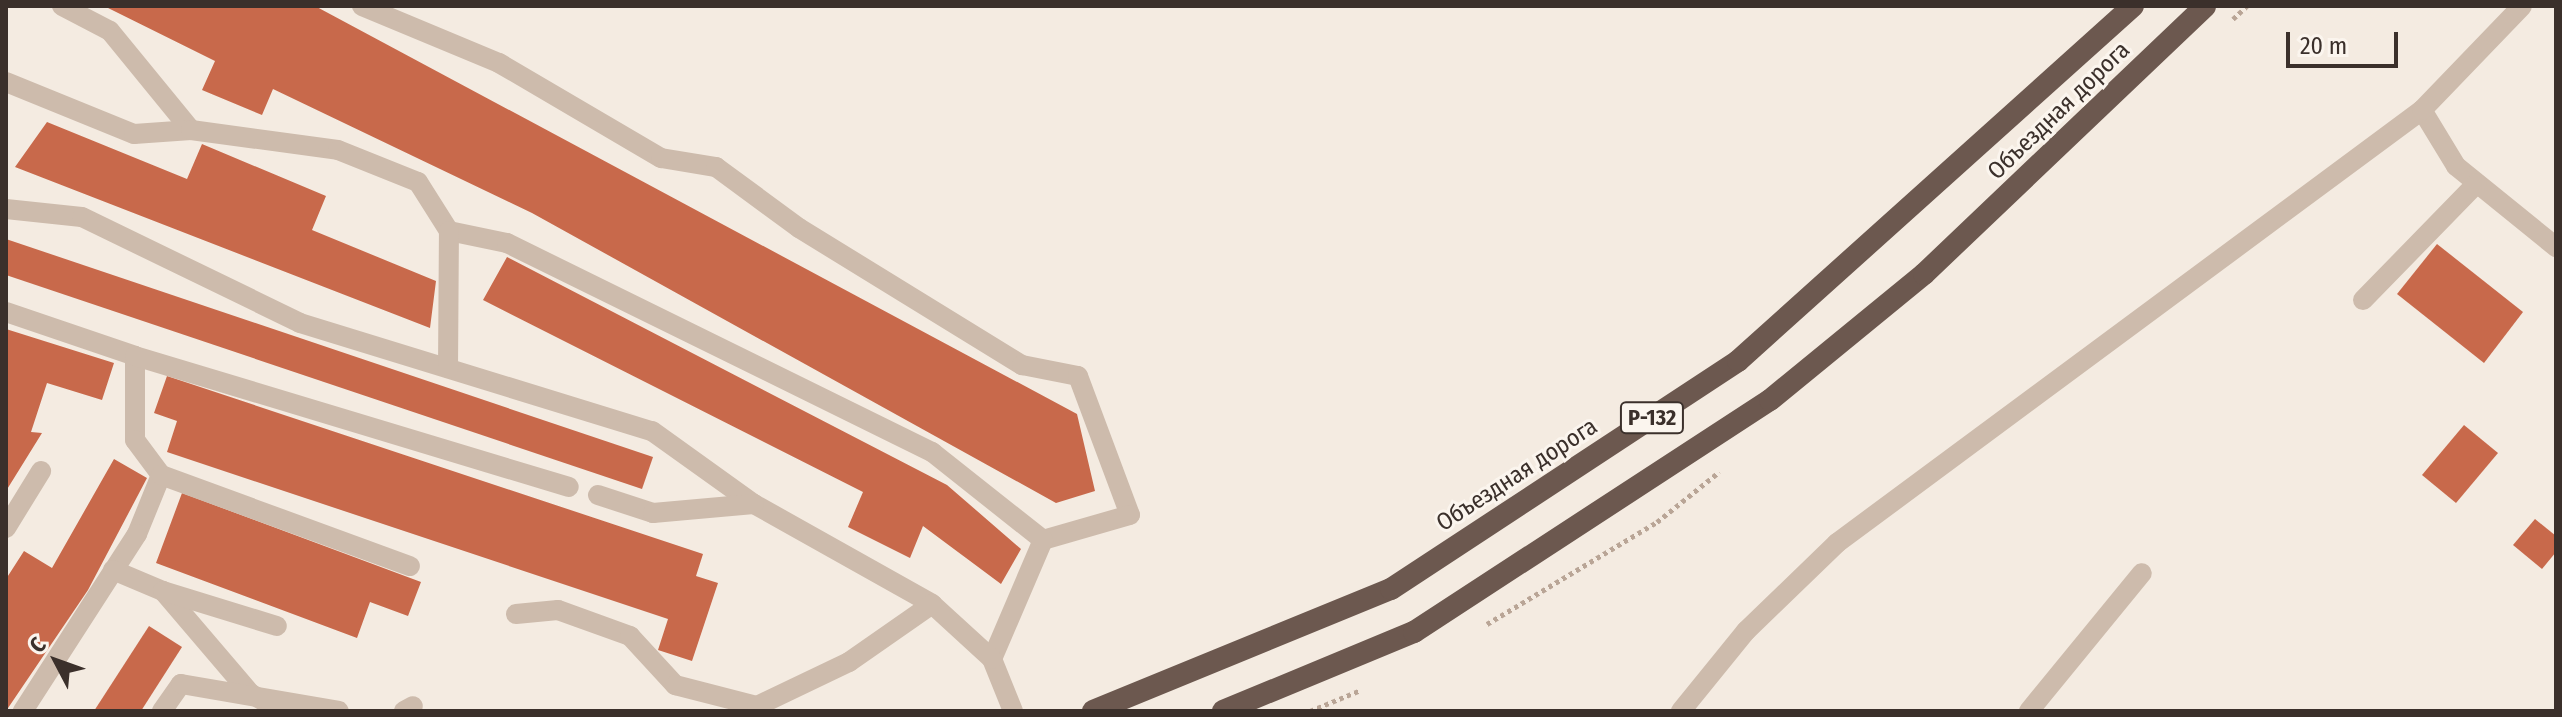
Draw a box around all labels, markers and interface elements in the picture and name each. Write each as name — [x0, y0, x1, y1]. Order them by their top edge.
scale bar — [2290, 16, 2402, 66]
text: 20 m — [2300, 32, 2347, 60]
street label: Объездная дорога — [1982, 36, 2136, 186]
road number: Р-132 — [1618, 400, 1686, 436]
street label: Объездная дорога — [1431, 412, 1603, 538]
north arrow — [16, 621, 96, 701]
text: С — [24, 632, 51, 658]

